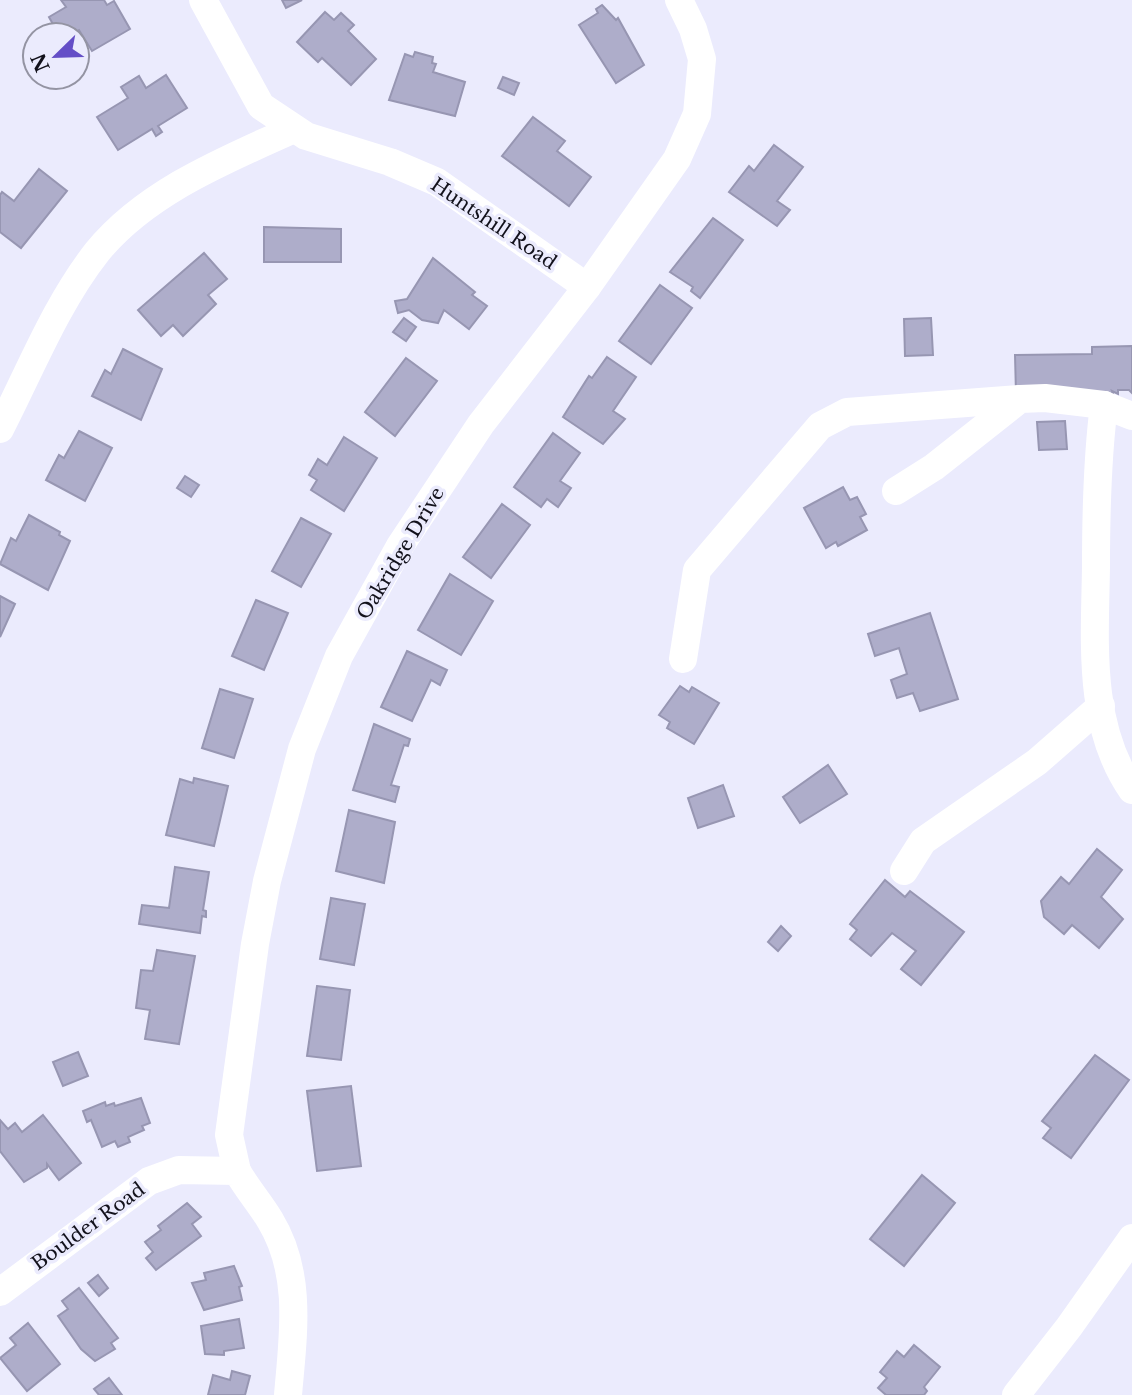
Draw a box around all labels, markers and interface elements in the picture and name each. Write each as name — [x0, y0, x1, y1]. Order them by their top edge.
north arrow — [21, 21, 91, 91]
text: N — [27, 50, 55, 75]
street label: Huntshill Road — [426, 173, 561, 274]
street label: Oakridge Drive — [352, 483, 449, 624]
street label: Boulder Road — [27, 1178, 149, 1275]

